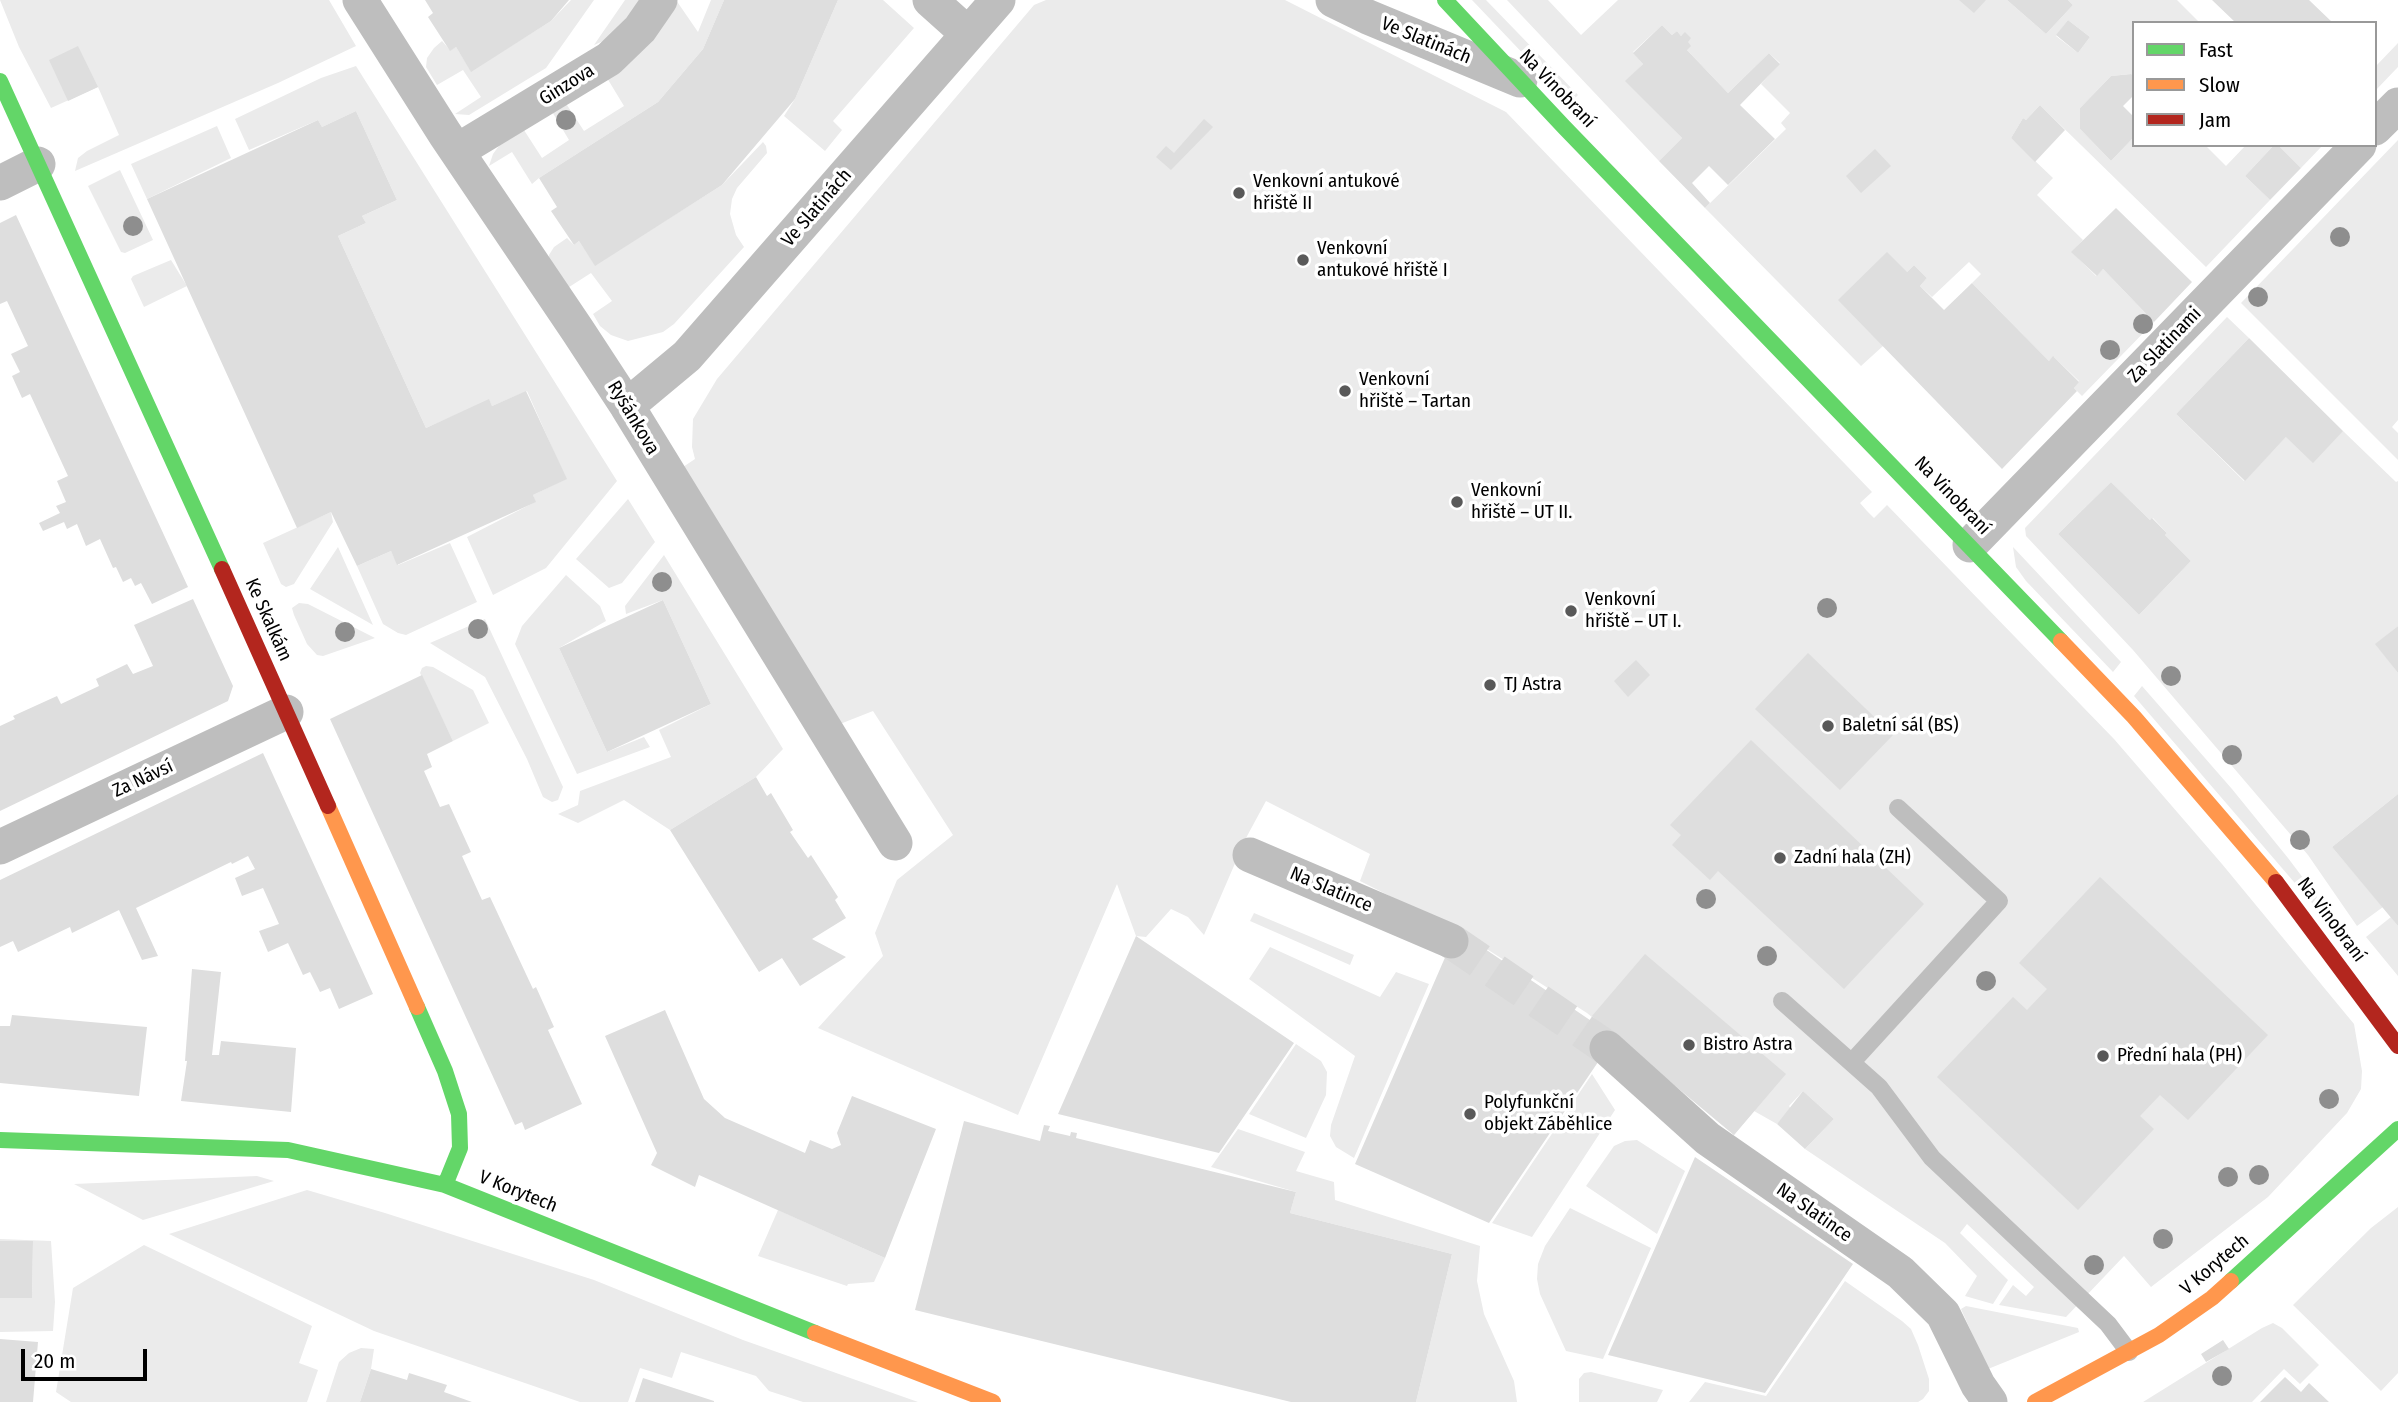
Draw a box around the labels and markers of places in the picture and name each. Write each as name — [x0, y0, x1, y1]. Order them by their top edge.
place label: Venkovní antukové hřiště II — [1253, 171, 1400, 215]
marker: Venkovní antukové hřiště II — [1231, 185, 1247, 201]
place label: Venkovní antukové hřiště I — [1317, 238, 1448, 282]
marker: Venkovní antukové hřiště I — [1295, 252, 1311, 268]
place label: Venkovní hřiště – Tartan — [1359, 369, 1471, 413]
marker: Venkovní hřiště – Tartan — [1337, 383, 1353, 399]
place label: Venkovní hřiště – UT II. — [1471, 480, 1572, 524]
marker: Venkovní hřiště – UT II. — [1449, 494, 1465, 510]
place label: Venkovní hřiště – UT I. — [1585, 589, 1681, 633]
marker: Venkovní hřiště – UT I. — [1563, 603, 1579, 619]
place label: TJ Astra — [1504, 674, 1562, 696]
marker: TJ Astra — [1482, 677, 1498, 693]
place label: Baletní sál (BS) — [1842, 715, 1959, 737]
marker: Baletní sál (BS) — [1820, 718, 1836, 734]
place label: Zadní hala (ZH) — [1794, 847, 1911, 869]
marker: Zadní hala (ZH) — [1772, 850, 1788, 866]
place label: Bistro Astra — [1703, 1034, 1793, 1056]
marker: Bistro Astra — [1681, 1037, 1697, 1053]
place label: Přední hala (PH) — [2117, 1045, 2242, 1067]
marker: Přední hala (PH) — [2095, 1048, 2111, 1064]
place label: Polyfunkční objekt Záběhlice — [1484, 1092, 1612, 1136]
marker: Polyfunkční objekt Záběhlice — [1462, 1106, 1478, 1122]

